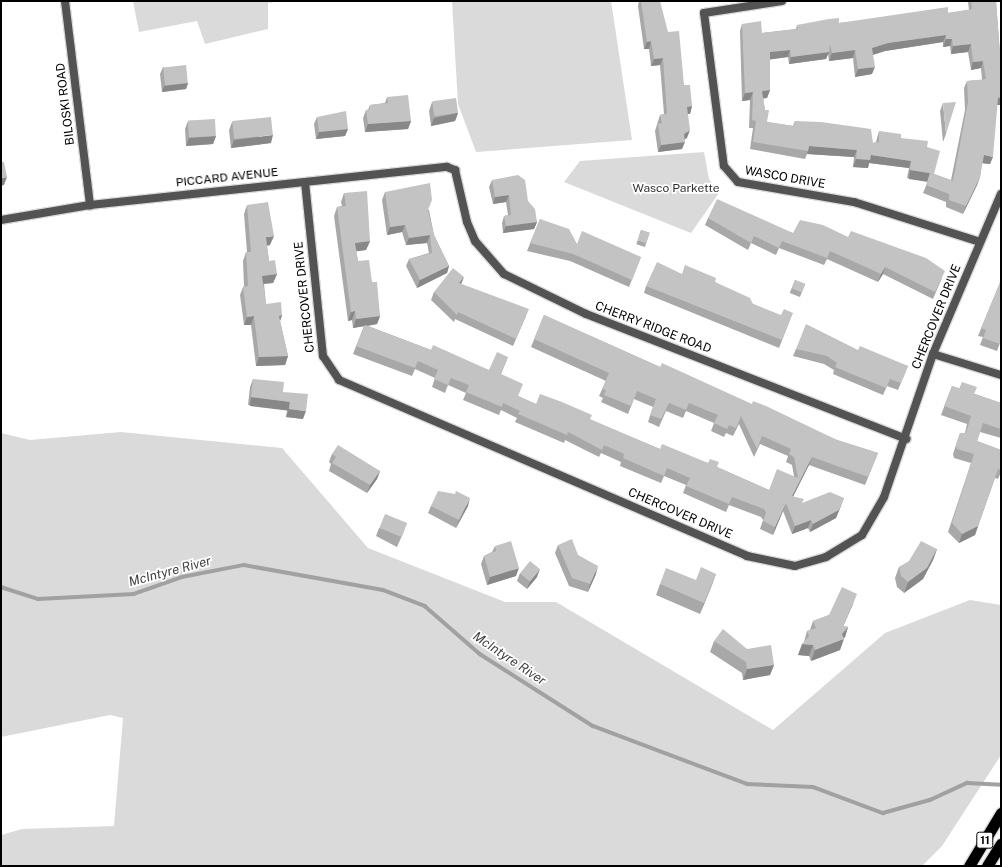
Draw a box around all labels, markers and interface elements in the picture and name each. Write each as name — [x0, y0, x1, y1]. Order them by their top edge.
street label: BILOSKI ROAD — [54, 62, 78, 146]
street label: WASCO DRIVE — [744, 164, 826, 192]
street label: PICCARD AVENUE — [175, 165, 279, 191]
park label: Wasco Parkette — [633, 182, 719, 196]
street label: CHERCOVER DRIVE — [292, 241, 318, 353]
street label: CHERCOVER DRIVE — [909, 262, 965, 372]
street label: CHERRY RIDGE ROAD — [593, 299, 713, 357]
street label: CHERCOVER DRIVE — [626, 486, 734, 542]
water label: McIntyre River — [127, 554, 213, 590]
water label: McIntyre River — [470, 629, 548, 689]
road number: 11 — [976, 831, 994, 849]

